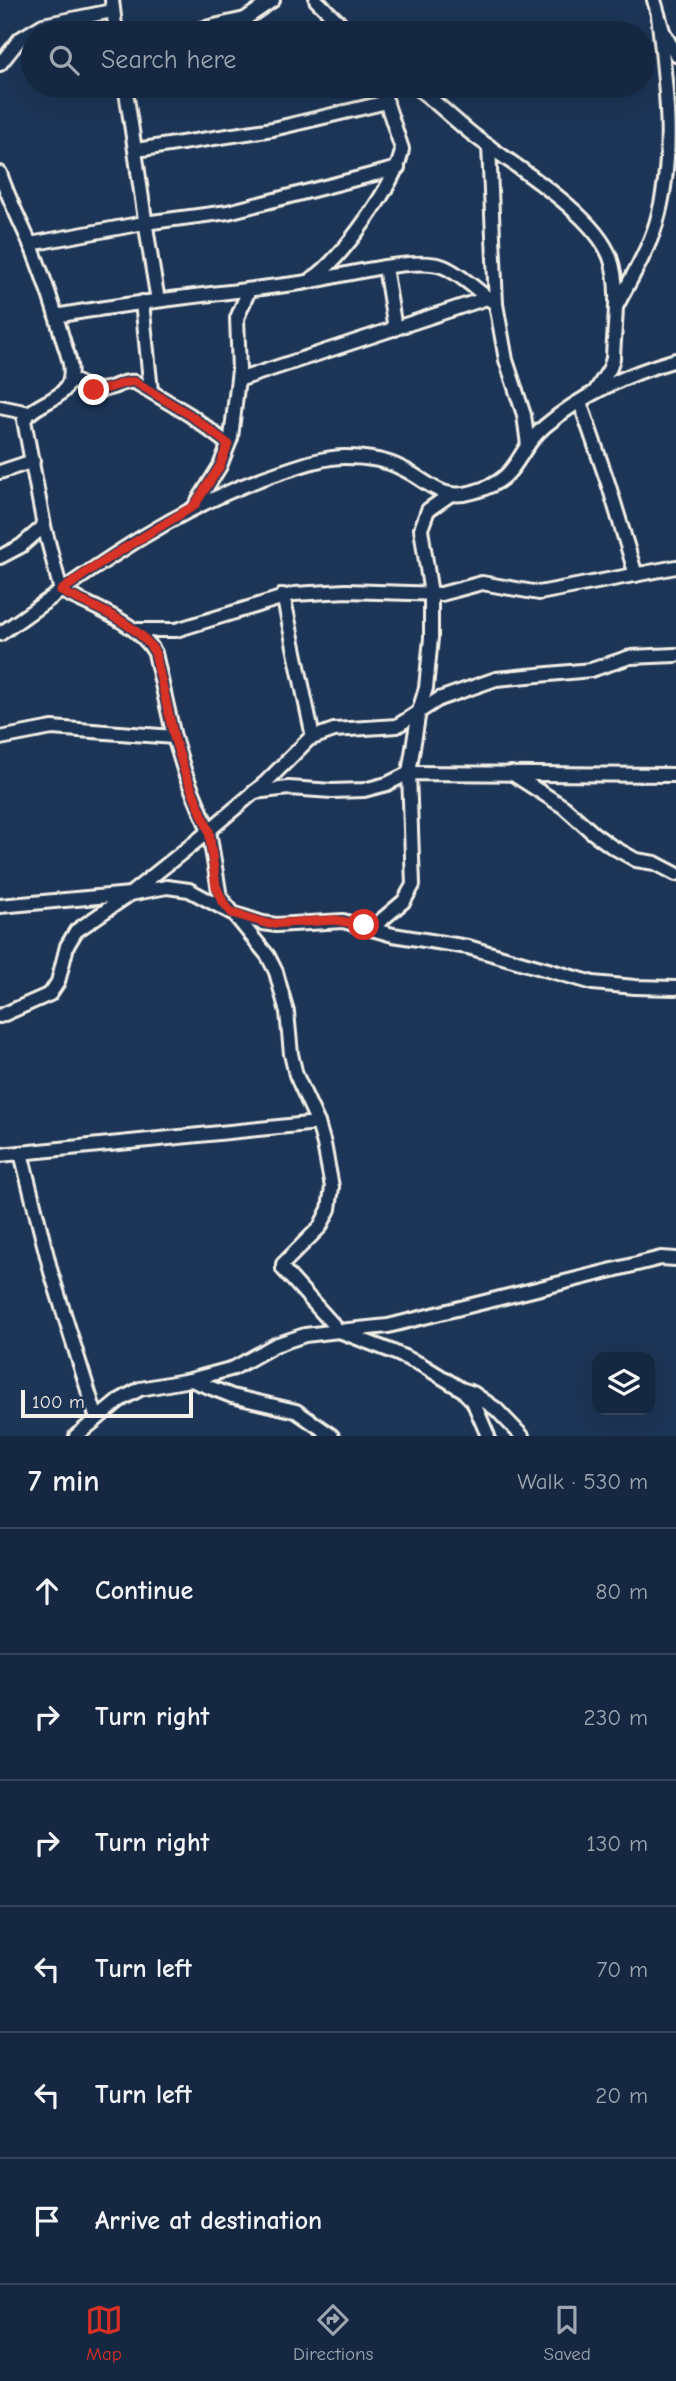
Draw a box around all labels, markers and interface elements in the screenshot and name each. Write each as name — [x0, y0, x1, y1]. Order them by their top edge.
search box — [21, 21, 655, 98]
icon: search — [45, 41, 83, 79]
text: Search here — [101, 45, 236, 75]
route end — [78, 374, 109, 405]
route start — [348, 909, 379, 940]
map controls — [592, 1352, 655, 1415]
button: layers — [592, 1352, 655, 1415]
scale bar — [21, 1387, 192, 1419]
text: 100 m — [32, 1391, 85, 1413]
text: 7 min — [28, 1464, 100, 1499]
text: Walk · 530 m — [517, 1468, 648, 1495]
icon: ahead — [28, 1572, 66, 1610]
text: Continue — [95, 1576, 193, 1606]
text: 80 m — [595, 1578, 648, 1605]
icon: right — [28, 1698, 66, 1736]
text: Turn right — [95, 1702, 209, 1732]
text: 230 m — [584, 1704, 648, 1731]
icon: right — [28, 1824, 66, 1862]
text: Turn right — [95, 1828, 209, 1858]
text: 130 m — [587, 1830, 648, 1857]
icon: left — [28, 1950, 66, 1988]
text: Turn left — [95, 1954, 192, 1984]
text: 70 m — [596, 1956, 648, 1983]
icon: left — [28, 2076, 66, 2114]
text: Turn left — [95, 2080, 192, 2110]
text: 20 m — [595, 2082, 648, 2109]
icon: arrive — [28, 2202, 66, 2240]
text: Arrive at destination — [95, 2206, 322, 2236]
tab: Map — [85, 2301, 123, 2365]
tab: Directions — [293, 2301, 373, 2365]
tab: Saved — [544, 2301, 591, 2365]

